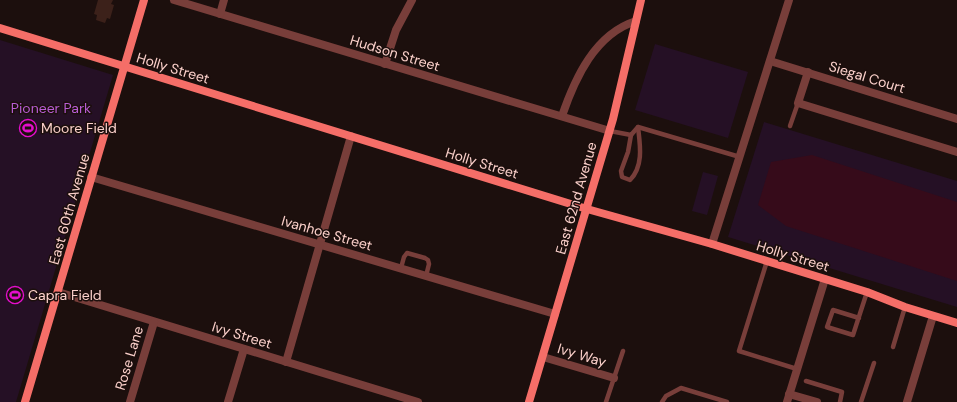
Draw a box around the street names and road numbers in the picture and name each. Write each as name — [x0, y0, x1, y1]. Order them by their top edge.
street label: Hudson Street — [348, 31, 442, 75]
street label: Holly Street — [134, 48, 212, 88]
street label: Siegal Court — [827, 57, 907, 97]
street label: East 62nd Avenue — [551, 140, 601, 256]
street label: Holly Street — [443, 143, 521, 183]
street label: East 60th Avenue — [45, 151, 93, 267]
street label: Ivanhoe Street — [279, 211, 375, 255]
street label: Holly Street — [754, 236, 832, 276]
street label: Ivy Street — [210, 317, 274, 353]
street label: Rose Lane — [111, 324, 147, 392]
street label: Ivy Way — [555, 339, 609, 371]

